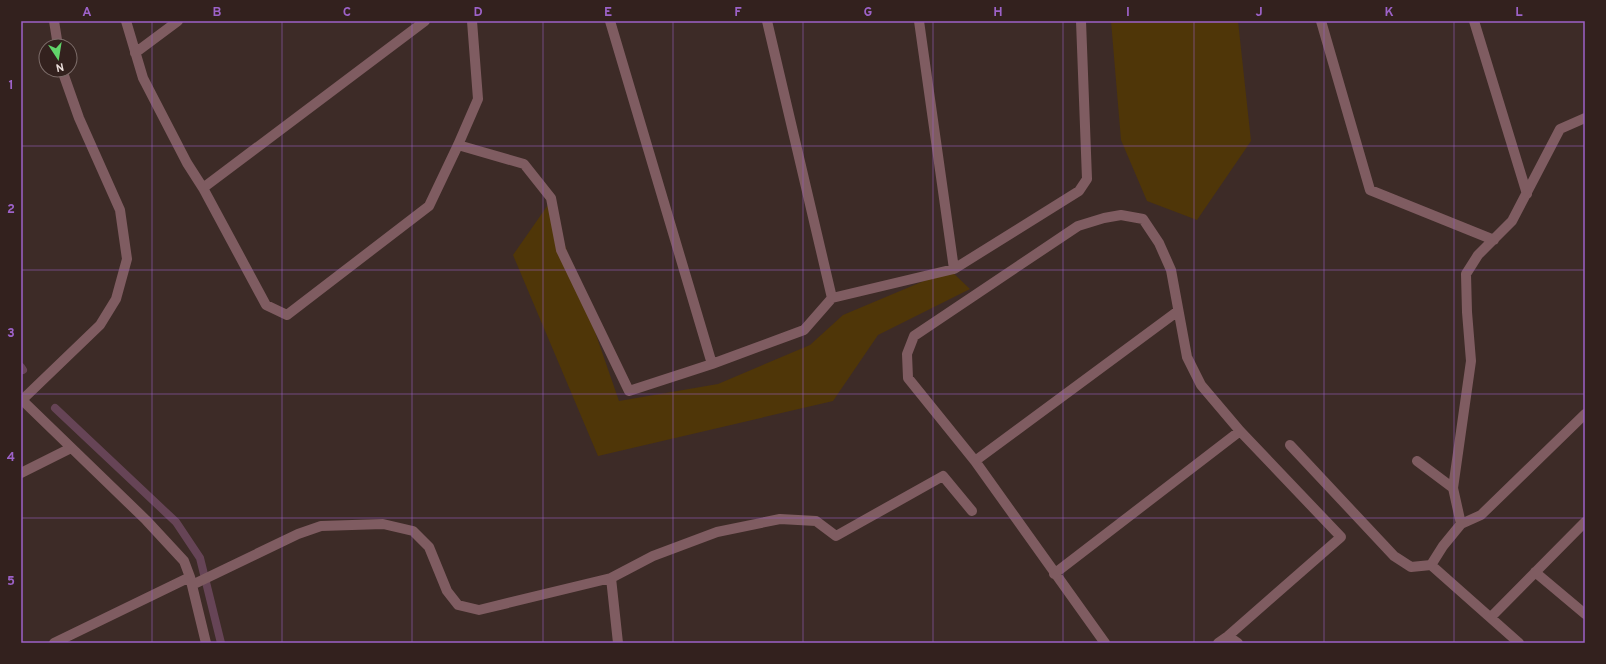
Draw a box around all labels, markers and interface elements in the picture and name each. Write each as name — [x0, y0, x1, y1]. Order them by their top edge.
text: A — [82, 5, 92, 21]
text: B — [213, 5, 222, 21]
text: C — [343, 5, 351, 21]
text: D — [473, 5, 483, 21]
text: E — [604, 5, 612, 21]
text: F — [734, 5, 742, 21]
text: G — [864, 5, 873, 21]
text: H — [993, 5, 1003, 21]
text: I — [1126, 5, 1130, 21]
text: J — [1255, 5, 1263, 21]
text: K — [1384, 5, 1394, 21]
text: L — [1515, 5, 1523, 21]
north arrow — [38, 38, 78, 78]
text: N — [55, 59, 65, 74]
text: 1 — [8, 78, 14, 94]
text: 2 — [7, 202, 15, 218]
text: 3 — [7, 326, 15, 342]
text: 4 — [7, 450, 15, 466]
text: 5 — [7, 574, 15, 590]

